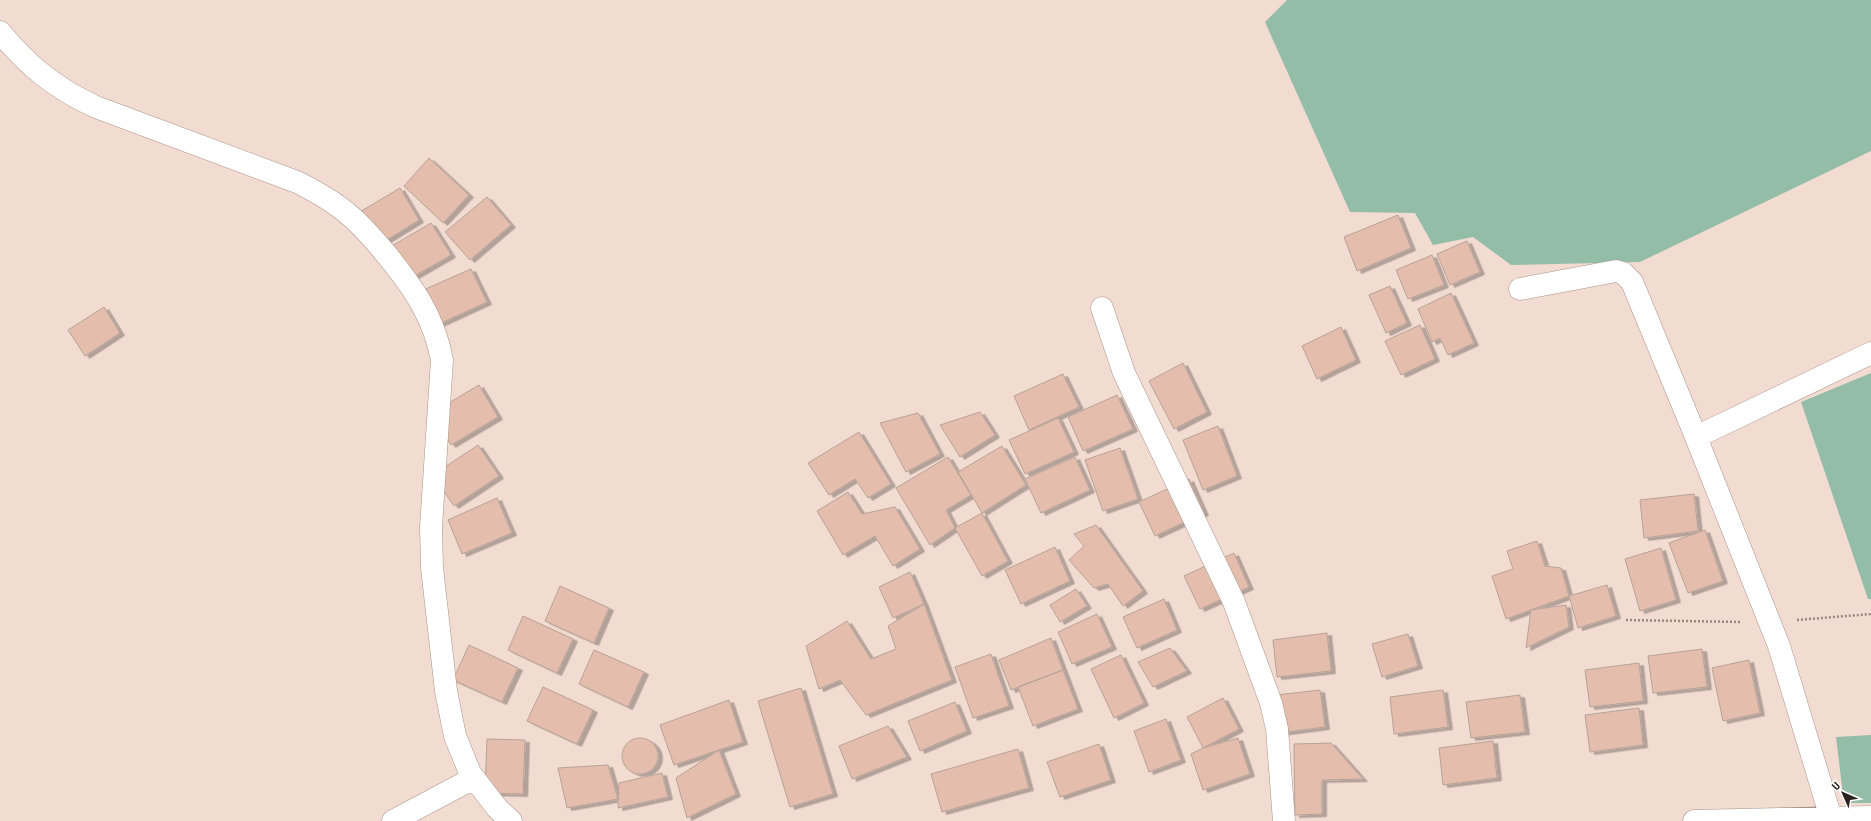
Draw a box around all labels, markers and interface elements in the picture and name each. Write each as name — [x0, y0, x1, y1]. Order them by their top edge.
north arrow — [1823, 773, 1863, 813]
text: U — [1829, 779, 1843, 793]

